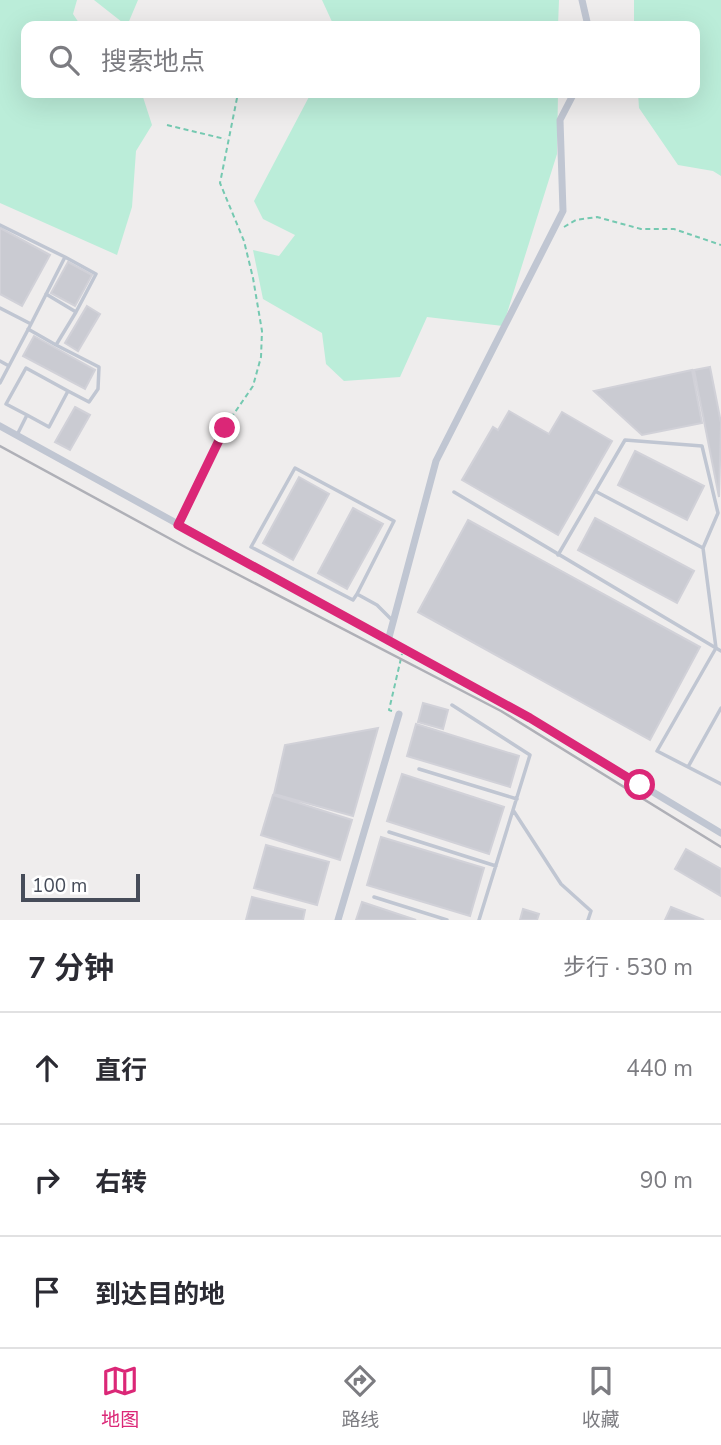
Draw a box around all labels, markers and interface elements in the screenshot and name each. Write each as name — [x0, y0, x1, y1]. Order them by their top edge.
search box — [21, 21, 700, 98]
icon: search — [45, 41, 83, 79]
text: 搜索地点 — [101, 44, 205, 79]
route end — [209, 412, 240, 443]
route start — [624, 769, 655, 800]
scale bar — [21, 871, 140, 903]
text: 100 m — [32, 873, 87, 899]
text: 7 分钟 — [28, 948, 114, 989]
text: 步行 · 530 m — [563, 952, 693, 983]
icon: ahead — [28, 1049, 66, 1087]
text: 直行 — [95, 1053, 147, 1088]
text: 440 m — [626, 1053, 693, 1084]
icon: right — [28, 1161, 66, 1199]
text: 右转 — [95, 1165, 147, 1200]
text: 90 m — [640, 1165, 693, 1196]
icon: arrive — [28, 1273, 66, 1311]
text: 到达目的地 — [95, 1277, 225, 1312]
tab: 地图 — [101, 1362, 139, 1433]
tab: 路线 — [341, 1362, 380, 1433]
tab: 收藏 — [582, 1362, 620, 1433]

